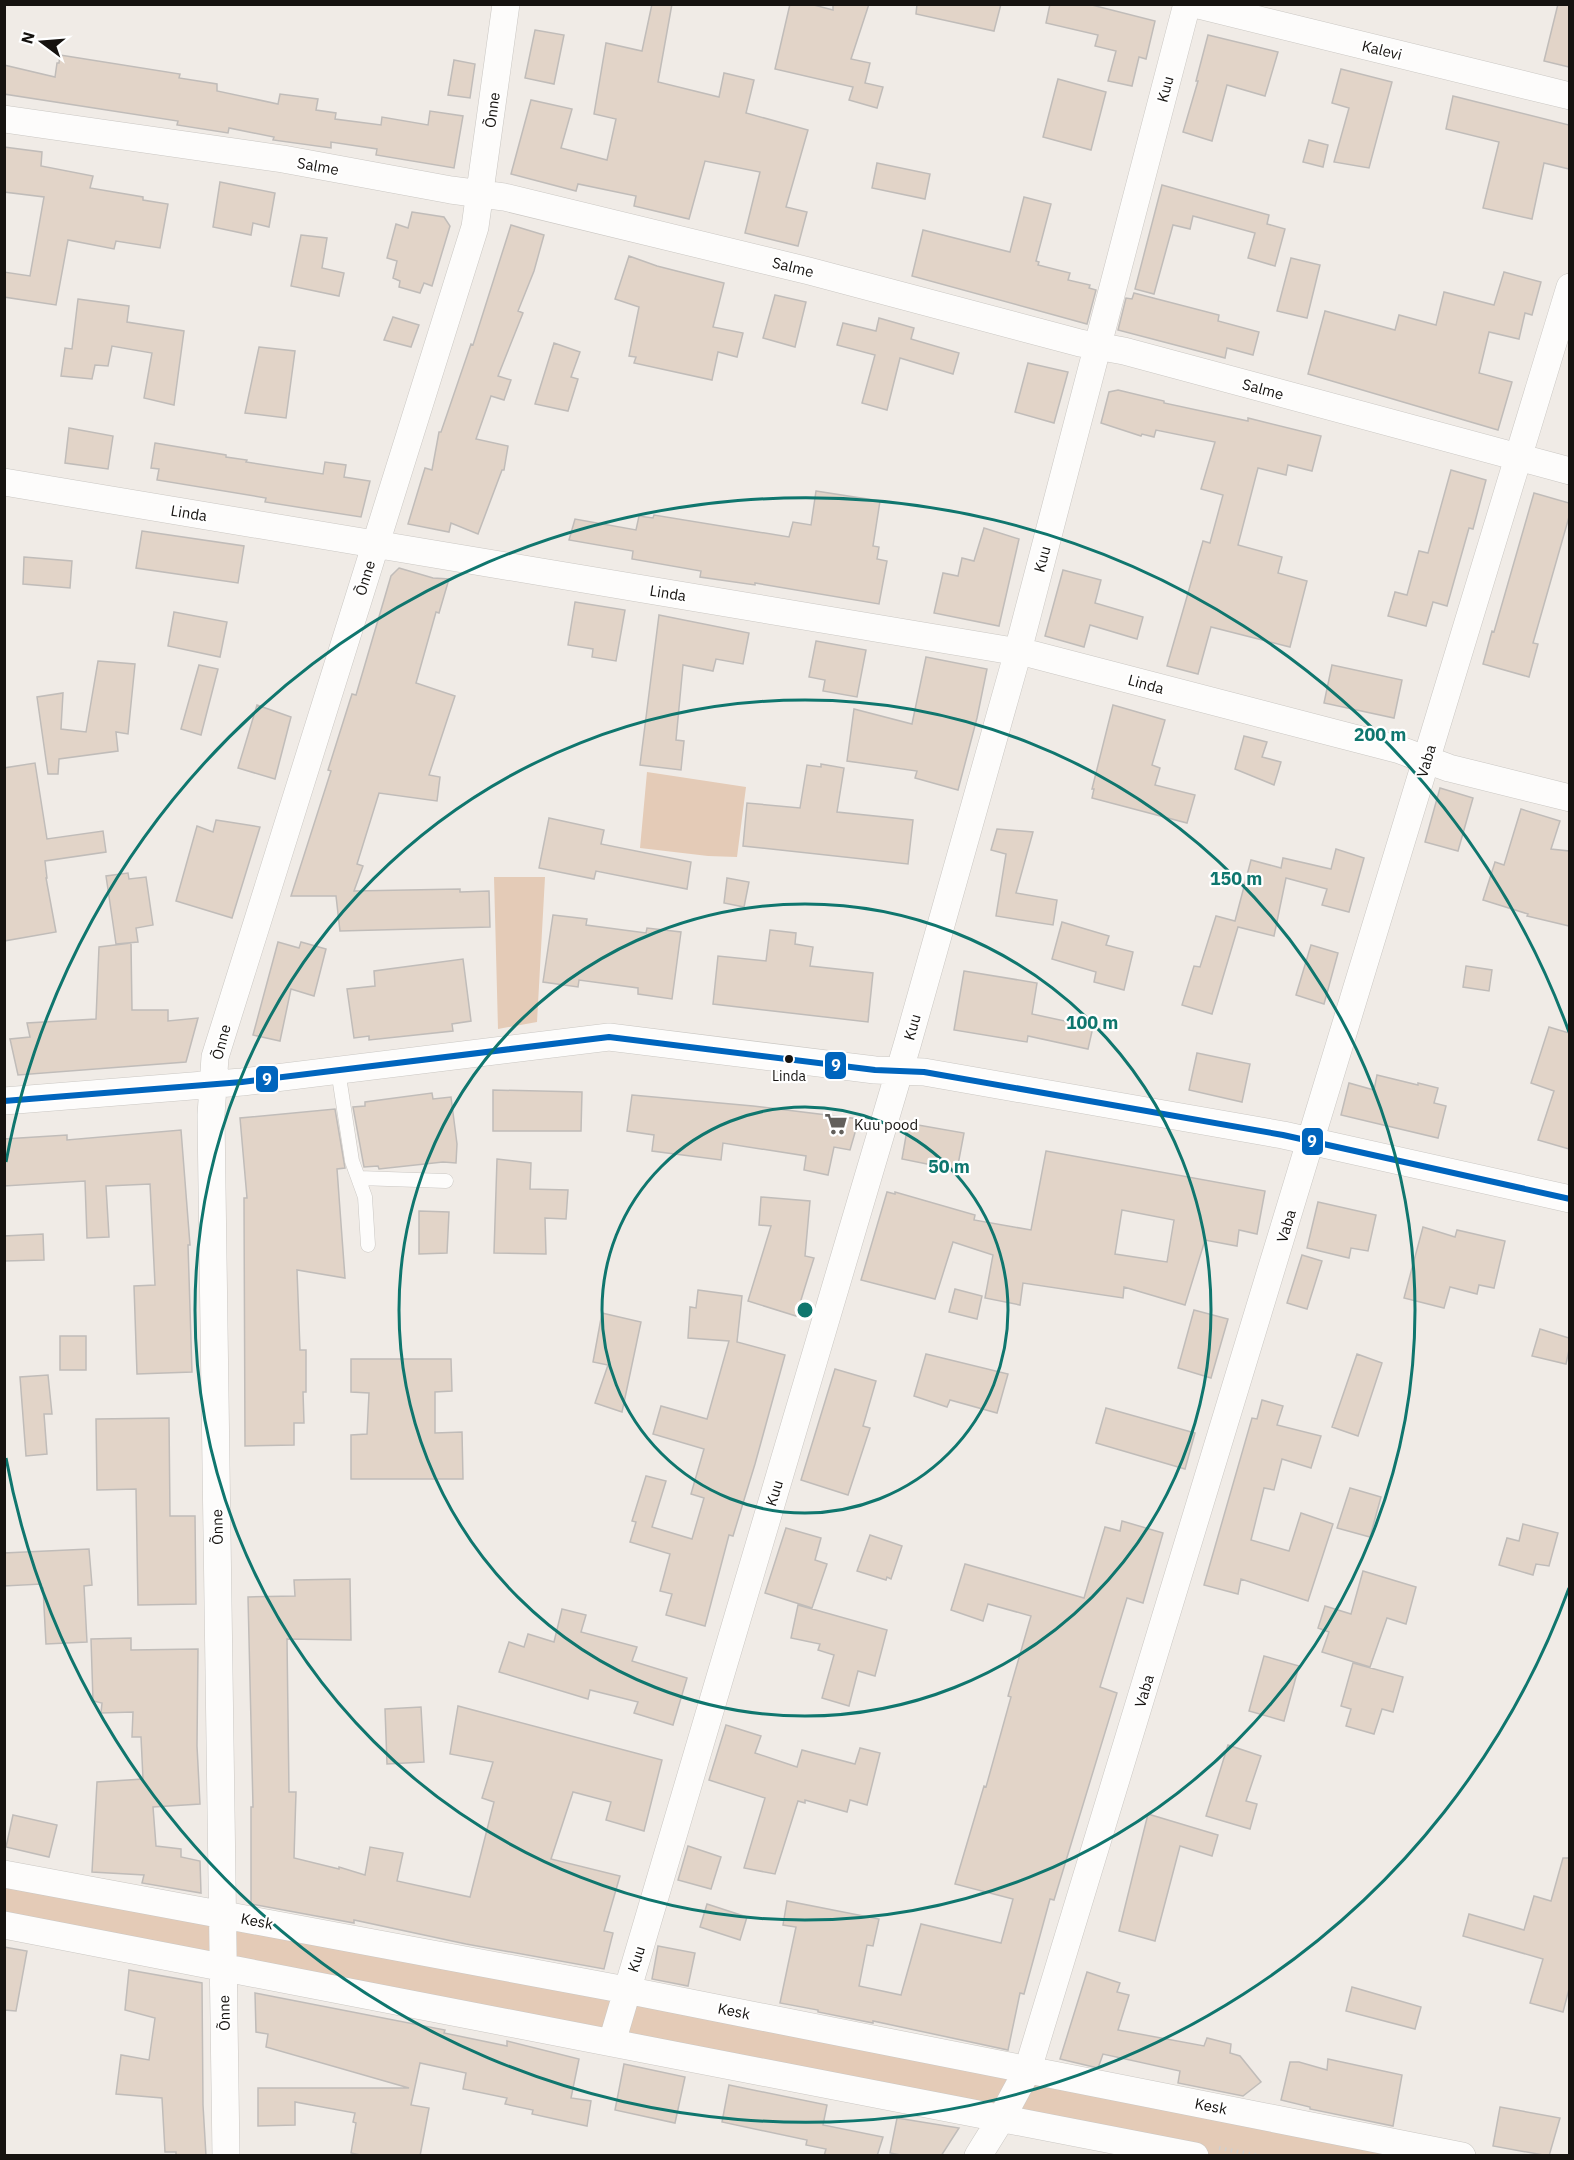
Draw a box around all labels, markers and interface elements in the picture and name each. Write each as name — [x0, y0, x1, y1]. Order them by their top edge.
north arrow — [12, 12, 72, 72]
text: N — [16, 30, 39, 46]
street label: Kalevi — [1360, 36, 1404, 64]
street label: Kuu — [1152, 74, 1178, 104]
street label: Õnne — [480, 91, 504, 129]
street label: Salme — [296, 153, 340, 179]
street label: Salme — [770, 253, 816, 281]
street label: Salme — [1240, 374, 1286, 404]
street label: Linda — [169, 501, 209, 525]
street label: Kuu — [1029, 544, 1055, 574]
street label: Õnne — [351, 558, 379, 598]
street label: Linda — [648, 581, 688, 605]
street label: Linda — [1126, 670, 1166, 698]
text: 200 m — [1354, 723, 1406, 746]
street label: Vaba — [1412, 742, 1440, 780]
text: 150 m — [1210, 867, 1262, 890]
text: 100 m — [1066, 1011, 1118, 1034]
street label: Kuu — [899, 1012, 925, 1042]
street label: Õnne — [207, 1022, 235, 1062]
line badge: 9 — [824, 1051, 847, 1080]
marker: Linda — [783, 1053, 795, 1065]
text: 9 — [831, 1055, 841, 1075]
line badge: 9 — [255, 1065, 279, 1093]
place label: Linda — [772, 1067, 807, 1085]
text: 9 — [262, 1069, 272, 1089]
supermarket icon: Kuu pood — [823, 1111, 849, 1137]
place label: Kuu pood — [854, 1115, 918, 1134]
line badge: 9 — [1301, 1127, 1324, 1156]
text: 9 — [1307, 1131, 1317, 1151]
text: 50 m — [928, 1155, 970, 1178]
street label: Vaba — [1272, 1207, 1300, 1245]
centre of rings — [795, 1300, 815, 1320]
street label: Kuu — [761, 1478, 787, 1508]
street label: Õnne — [207, 1509, 227, 1545]
street label: Vaba — [1130, 1672, 1158, 1710]
street label: Kesk — [239, 1909, 275, 1933]
street label: Kuu — [623, 1944, 649, 1974]
street label: Õnne — [214, 1995, 234, 2031]
street label: Kesk — [716, 1999, 752, 2023]
street label: Kesk — [1193, 2094, 1229, 2118]

